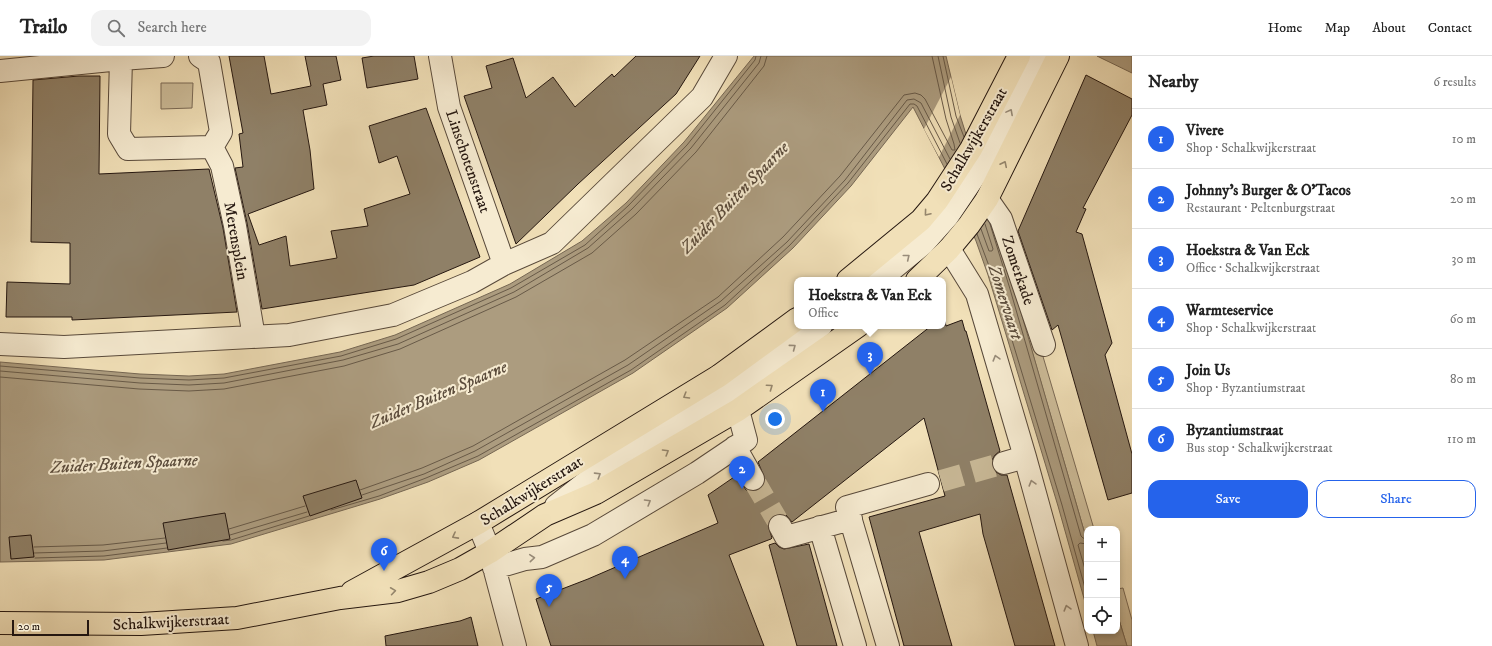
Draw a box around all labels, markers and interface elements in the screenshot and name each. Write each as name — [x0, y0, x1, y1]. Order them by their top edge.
search box — [91, 10, 371, 46]
text: Trailo — [20, 16, 67, 39]
icon: search — [105, 17, 127, 39]
text: Search here — [137, 18, 207, 37]
text: Home — [1268, 19, 1302, 37]
text: Map — [1324, 19, 1350, 37]
text: About — [1372, 19, 1406, 37]
text: Contact — [1428, 19, 1472, 37]
text: Nearby — [1148, 71, 1198, 93]
text: 6 results — [1433, 74, 1476, 90]
street label: Schalkwijkerstraat — [936, 84, 1012, 195]
street label: Linschotenstraat — [441, 107, 495, 215]
one-way arrow — [1005, 109, 1013, 116]
text: Vivere — [1186, 121, 1224, 140]
text: 1 — [1159, 131, 1163, 147]
text: 10 m — [1452, 131, 1476, 147]
water label: Zuider Buiten Spaarne — [675, 136, 795, 259]
text: Shop · Schalkwijkerstraat — [1186, 140, 1316, 156]
one-way arrow — [999, 161, 1007, 169]
text: Johnny's Burger & O'Tacos — [1186, 181, 1351, 200]
text: 2 — [1158, 191, 1164, 207]
text: 20 m — [1450, 191, 1476, 207]
street label: Merensplein — [219, 200, 253, 282]
text: Restaurant · Peltenburgstraat — [1186, 200, 1335, 216]
one-way arrow — [924, 209, 931, 216]
street label: Zomerkade — [997, 233, 1039, 308]
text: Hoekstra & Van Eck — [1186, 241, 1310, 260]
text: 3 — [1159, 251, 1163, 267]
text: 30 m — [1452, 251, 1476, 267]
one-way arrow — [902, 255, 909, 262]
text: Office · Schalkwijkerstraat — [1186, 260, 1320, 276]
water label: Zomervaart — [982, 261, 1028, 344]
popup — [794, 277, 946, 329]
text: Hoekstra & Van Eck — [808, 286, 932, 305]
text: Warmteservice — [1186, 301, 1273, 320]
text: Office — [808, 305, 839, 321]
text: 4 — [1157, 311, 1165, 327]
text: 60 m — [1450, 311, 1476, 327]
text: Shop · Schalkwijkerstraat — [1186, 320, 1316, 336]
pin: 3 — [857, 342, 883, 375]
one-way arrow — [789, 344, 796, 352]
one-way arrow — [992, 355, 1001, 362]
water label: Zuider Buiten Spaarne — [365, 356, 512, 434]
text: Join Us — [1186, 361, 1230, 380]
text: 5 — [1158, 371, 1164, 387]
text: 80 m — [1450, 371, 1476, 387]
pin: 1 — [810, 379, 836, 412]
text: Shop · Byzantiumstraat — [1186, 380, 1306, 396]
one-way arrow — [765, 385, 772, 392]
one-way arrow — [683, 391, 690, 399]
your location — [765, 409, 785, 429]
text: Byzantiumstraat — [1186, 421, 1283, 440]
text: 6 — [1158, 431, 1164, 447]
text: 110 m — [1447, 431, 1476, 447]
text: Bus stop · Schalkwijkerstraat — [1186, 440, 1333, 456]
water label: Zuider Buiten Spaarne — [49, 449, 199, 479]
one-way arrow — [662, 449, 669, 457]
street label: Schalkwijkerstraat — [477, 451, 586, 530]
pin: 2 — [729, 456, 755, 489]
one-way arrow — [594, 472, 601, 479]
one-way arrow — [1028, 480, 1037, 487]
button: Save — [1148, 480, 1308, 518]
button: Share — [1316, 480, 1476, 518]
one-way arrow — [644, 500, 651, 507]
map controls — [1084, 526, 1120, 634]
button: + — [1084, 526, 1120, 562]
one-way arrow — [452, 531, 459, 539]
pin: 6 — [371, 538, 397, 571]
pin: 4 — [612, 546, 638, 579]
one-way arrow — [529, 554, 535, 563]
button: − — [1084, 562, 1120, 598]
pin: 5 — [536, 574, 562, 607]
one-way arrow — [389, 587, 396, 596]
button: locate — [1084, 598, 1120, 634]
one-way arrow — [1063, 605, 1072, 612]
street label: Schalkwijkerstraat — [112, 609, 230, 635]
scale bar — [12, 618, 89, 637]
text: 20 m — [18, 620, 40, 634]

